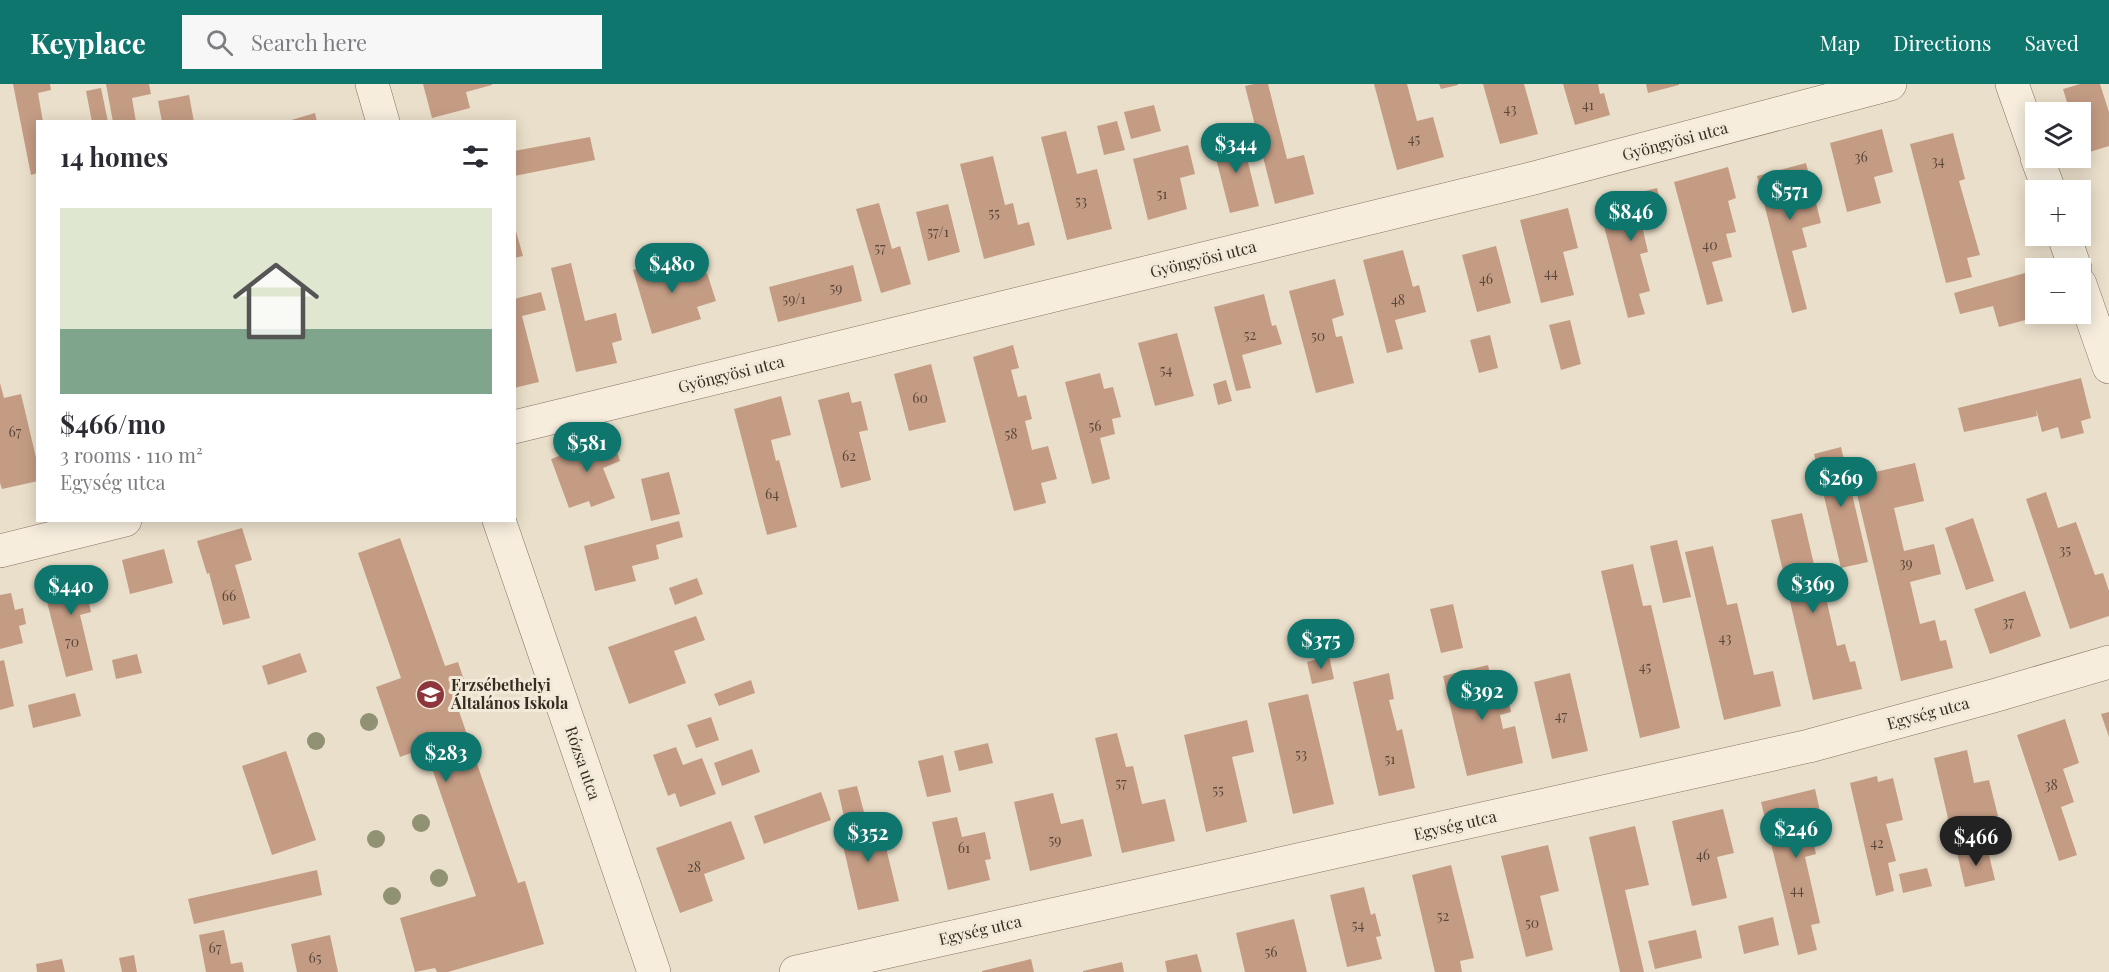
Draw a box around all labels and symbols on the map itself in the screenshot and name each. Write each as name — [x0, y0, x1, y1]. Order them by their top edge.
house number: 41 — [1582, 95, 1594, 114]
house number: 43 — [1504, 99, 1516, 118]
street label: Gyöngyösi utca — [1620, 116, 1730, 165]
pin: $344 — [1200, 123, 1272, 174]
house number: 45 — [1408, 129, 1421, 148]
house number: 36 — [1854, 147, 1868, 166]
house number: 34 — [1931, 151, 1945, 170]
pin: $571 — [1754, 170, 1826, 221]
house number: 51 — [1157, 184, 1168, 203]
house number: 53 — [1075, 191, 1087, 210]
pin: $846 — [1595, 191, 1667, 242]
house number: 55 — [988, 203, 1000, 222]
house number: 57/1 — [927, 222, 949, 241]
street label: Gyöngyösi utca — [1148, 235, 1258, 282]
house number: 40 — [1702, 235, 1718, 254]
house number: 57 — [874, 238, 886, 257]
pin: $480 — [636, 243, 708, 294]
house number: 44 — [1544, 263, 1558, 282]
house number: 46 — [1479, 269, 1493, 288]
house number: 59 — [830, 278, 842, 297]
house number: 59/1 — [782, 289, 806, 308]
house number: 48 — [1391, 290, 1405, 309]
house number: 52 — [1244, 325, 1257, 344]
house number: 50 — [1311, 326, 1325, 345]
street label: Gyöngyösi utca — [676, 350, 786, 397]
house number: 54 — [1160, 360, 1172, 379]
house number: 60 — [912, 388, 928, 407]
house number: 56 — [1088, 416, 1102, 435]
house number: 67 — [9, 422, 22, 441]
pin: $581 — [551, 422, 623, 473]
house number: 58 — [1004, 424, 1018, 443]
house number: 62 — [842, 446, 856, 465]
pin: $269 — [1805, 457, 1877, 508]
house number: 64 — [765, 484, 779, 503]
house number: 35 — [2059, 540, 2071, 559]
house number: 39 — [1899, 553, 1913, 572]
pin: $369 — [1777, 563, 1849, 614]
pin: $440 — [35, 565, 107, 616]
house number: 66 — [222, 586, 236, 605]
house number: 37 — [2002, 612, 2014, 631]
pin: $375 — [1285, 619, 1357, 670]
house number: 43 — [1719, 628, 1731, 647]
house number: 70 — [65, 632, 79, 651]
house number: 45 — [1639, 657, 1652, 676]
pin: $392 — [1446, 670, 1518, 721]
place label: Erzsébethelyi Általános Iskola — [450, 674, 569, 713]
school or university icon: Erzsébethelyi Általános Iskola — [414, 678, 446, 710]
street label: Egység utca — [1884, 691, 1971, 734]
house number: 47 — [1555, 706, 1568, 725]
street label: Rózsa utca — [561, 723, 606, 802]
pin: $283 — [410, 732, 482, 783]
house number: 53 — [1295, 744, 1307, 763]
house number: 51 — [1385, 749, 1396, 768]
house number: 57 — [1115, 773, 1127, 792]
house number: 38 — [2044, 775, 2058, 794]
house number: 55 — [1212, 780, 1224, 799]
street label: Egység utca — [1411, 805, 1498, 844]
pin: $246 — [1760, 808, 1832, 859]
pin: $352 — [832, 812, 904, 863]
pin: $466 — [1940, 816, 2012, 867]
house number: 59 — [1049, 830, 1061, 849]
house number: 42 — [1870, 833, 1884, 852]
house number: 61 — [958, 838, 970, 857]
house number: 46 — [1696, 845, 1710, 864]
house number: 28 — [687, 857, 701, 876]
house number: 44 — [1790, 880, 1804, 899]
house number: 52 — [1437, 906, 1450, 925]
street label: Egység utca — [936, 910, 1023, 949]
house number: 50 — [1525, 913, 1539, 932]
house number: 54 — [1352, 915, 1364, 934]
house number: 67 — [209, 938, 222, 957]
house number: 56 — [1264, 942, 1278, 961]
house number: 65 — [308, 948, 322, 967]

